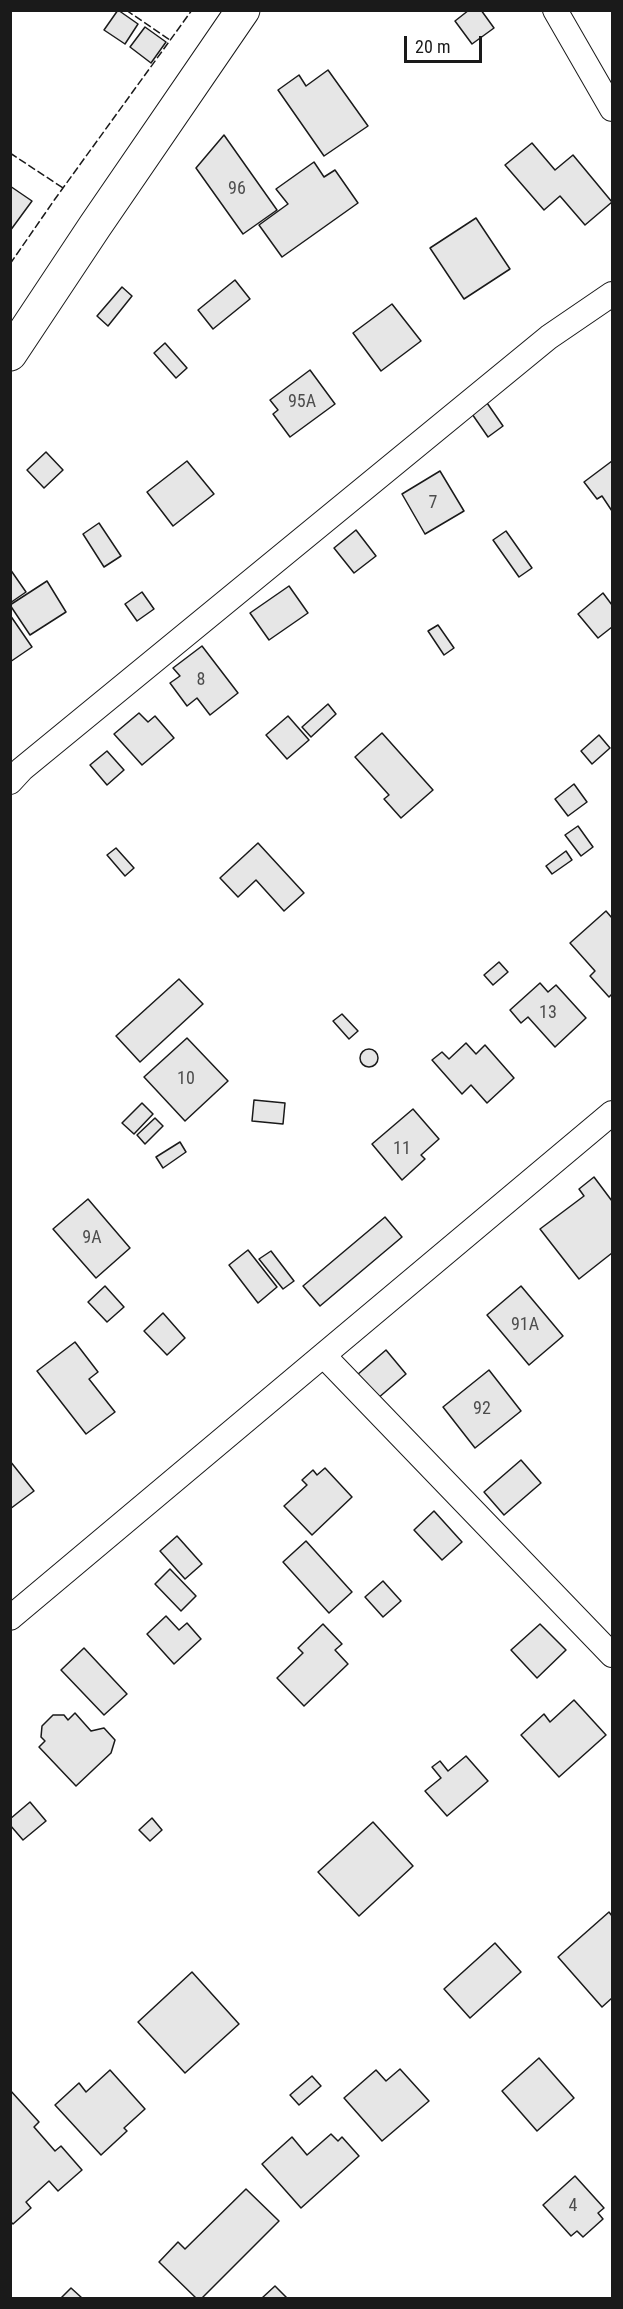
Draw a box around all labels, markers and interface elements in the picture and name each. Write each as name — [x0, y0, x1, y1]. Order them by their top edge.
scale bar — [407, 24, 485, 62]
text: 20 m — [415, 36, 450, 57]
house number: 96 — [228, 178, 246, 200]
house number: 95А — [288, 391, 316, 413]
house number: 7 — [429, 492, 437, 514]
house number: 8 — [197, 669, 205, 691]
house number: 13 — [539, 1002, 557, 1024]
house number: 10 — [177, 1068, 195, 1090]
house number: 11 — [393, 1138, 411, 1160]
house number: 9А — [82, 1227, 102, 1249]
house number: 91А — [511, 1314, 539, 1336]
house number: 92 — [473, 1398, 491, 1420]
house number: 4 — [569, 2195, 577, 2217]

